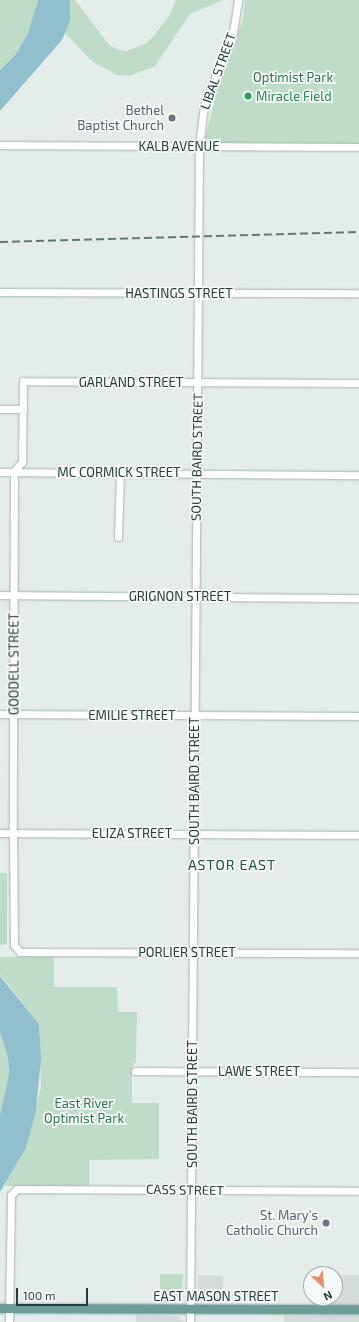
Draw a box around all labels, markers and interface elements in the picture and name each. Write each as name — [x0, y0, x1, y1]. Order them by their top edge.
street label: LIBAL STREET — [197, 30, 239, 112]
park label: Optimist Park — [253, 69, 333, 85]
place label: Miracle Field — [256, 88, 332, 104]
marker: Miracle Field — [243, 91, 253, 101]
place label: Bethel Baptist Church — [77, 103, 164, 134]
marker: Bethel Baptist Church — [167, 113, 177, 123]
street label: KALB AVENUE — [138, 138, 220, 154]
street label: HASTINGS STREET — [125, 285, 233, 301]
street label: GARLAND STREET — [79, 374, 183, 390]
street label: SOUTH BAIRD STREET — [188, 393, 206, 521]
street label: MC CORMICK STREET — [57, 464, 181, 480]
street label: GRIGNON STREET — [129, 588, 231, 604]
street label: GOODELL STREET — [6, 613, 22, 715]
street label: EMILIE STREET — [88, 707, 176, 723]
street label: SOUTH BAIRD STREET — [186, 717, 202, 845]
street label: ELIZA STREET — [92, 825, 172, 841]
district label: ASTOR EAST — [188, 857, 276, 873]
street label: PORLIER STREET — [138, 944, 236, 960]
street label: SOUTH BAIRD STREET — [184, 1040, 200, 1168]
street label: LAWE STREET — [218, 1063, 300, 1079]
park label: East River Optimist Park — [44, 1096, 124, 1127]
street label: CASS STREET — [146, 1182, 224, 1198]
place label: St. Mary's Catholic Church — [226, 1208, 318, 1239]
marker: St. Mary's Catholic Church — [321, 1218, 331, 1228]
north arrow — [303, 1266, 343, 1306]
scale bar — [18, 1280, 90, 1306]
text: 100 m — [23, 1288, 55, 1302]
street label: EAST MASON STREET — [153, 1288, 279, 1304]
text: N — [322, 1289, 334, 1304]

